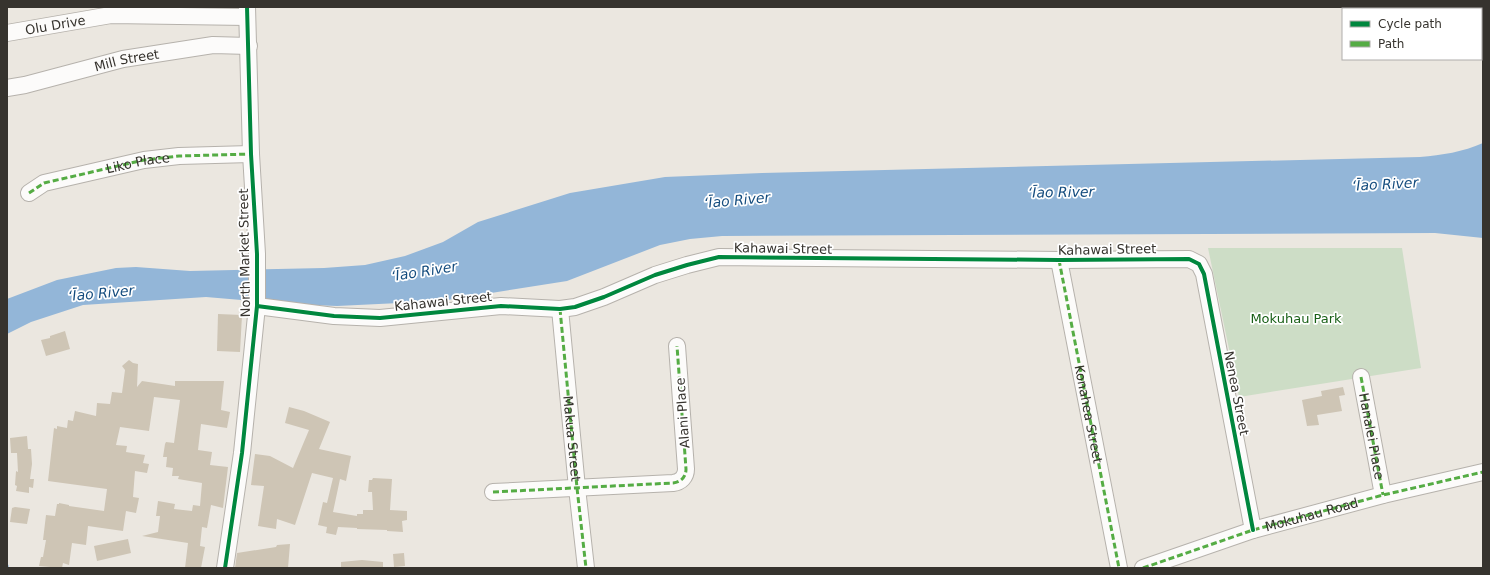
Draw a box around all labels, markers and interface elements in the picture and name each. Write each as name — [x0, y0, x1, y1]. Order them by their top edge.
legend — [1342, 8, 1482, 60]
street label: Olu Drive — [24, 13, 87, 38]
text: Cycle path — [1378, 17, 1442, 31]
text: Path — [1378, 37, 1404, 51]
street label: Mill Street — [93, 47, 160, 74]
street label: Liko Place — [104, 150, 170, 177]
water label: ʻĪao River — [1351, 174, 1420, 194]
water label: ʻĪao River — [1028, 183, 1096, 201]
street label: North Market Street — [236, 188, 253, 318]
water label: ʻĪao River — [703, 189, 772, 211]
street label: Kahawai Street — [734, 240, 832, 257]
street label: Kahawai Street — [1058, 241, 1156, 258]
water label: ʻĪao River — [390, 258, 459, 284]
water label: ʻĪao River — [67, 282, 136, 304]
street label: Kahawai Street — [393, 289, 493, 314]
park label: Mokuhau Park — [1250, 311, 1342, 326]
street label: Nenea Street — [1221, 350, 1252, 437]
street label: Konahea Street — [1072, 364, 1105, 465]
street label: Alani Place — [673, 377, 692, 449]
street label: Hanalei Place — [1356, 391, 1387, 481]
street label: Makua Street — [560, 395, 583, 482]
street label: Mokuhau Road — [1263, 495, 1360, 534]

